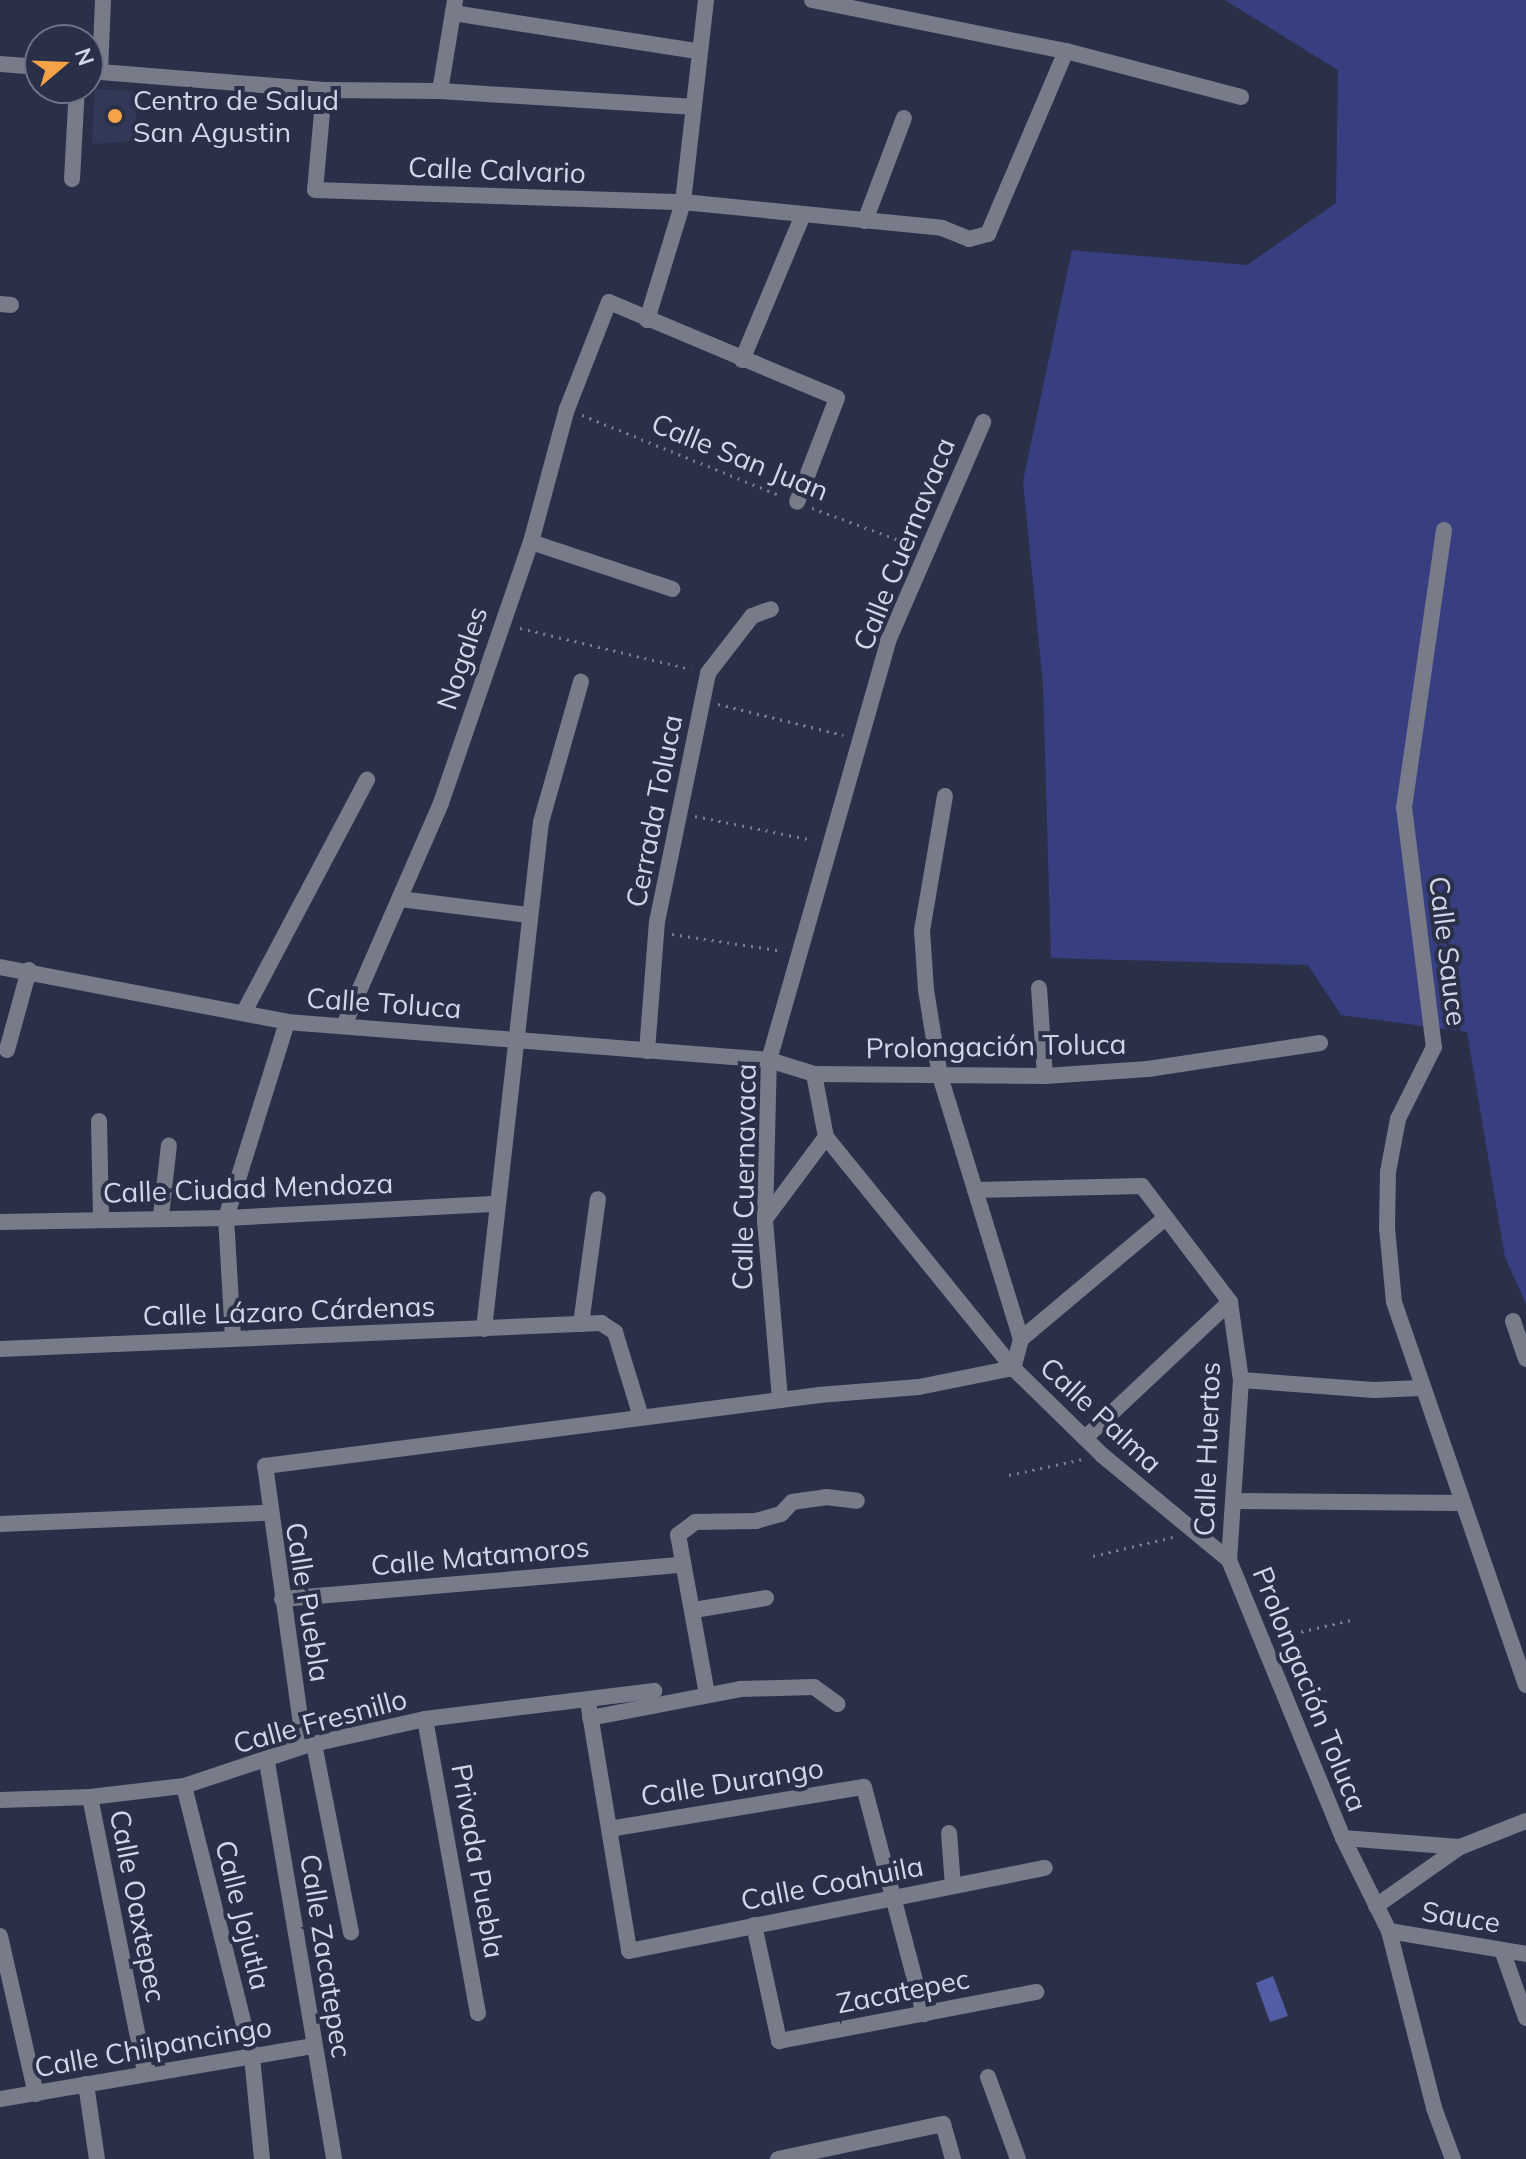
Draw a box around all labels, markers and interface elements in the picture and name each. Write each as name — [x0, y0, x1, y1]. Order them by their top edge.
north arrow — [24, 24, 104, 104]
text: N — [69, 44, 101, 69]
place label: Centro de Salud San Agustin — [133, 83, 339, 149]
marker: Centro de Salud San Agustin — [104, 105, 126, 127]
street label: Calle Calvario — [408, 150, 586, 190]
street label: Calle San Juan — [647, 406, 833, 508]
street label: Calle Cuernavaca — [846, 433, 962, 655]
street label: Nogales — [430, 602, 494, 714]
street label: Cerrada Toluca — [619, 712, 689, 910]
street label: Calle Sauce — [1422, 874, 1474, 1028]
street label: Calle Toluca — [305, 981, 463, 1025]
street label: Prolongación Toluca — [865, 1027, 1127, 1065]
street label: Calle Cuernavaca — [725, 1063, 763, 1291]
street label: Calle Ciudad Mendoza — [102, 1166, 394, 1210]
street label: Calle Lázaro Cárdenas — [142, 1289, 436, 1333]
street label: Calle Palma — [1033, 1350, 1169, 1480]
street label: Calle Huertos — [1187, 1361, 1227, 1537]
street label: Calle Puebla — [279, 1520, 337, 1684]
street label: Calle Matamoros — [369, 1530, 591, 1582]
street label: Prolongación Toluca — [1246, 1562, 1374, 1816]
street label: Calle Fresnillo — [230, 1682, 410, 1760]
street label: Calle Durango — [638, 1751, 826, 1813]
street label: Privada Puebla — [444, 1761, 512, 1961]
street label: Calle Oaxtepec — [103, 1807, 173, 2005]
street label: Calle Jojutla — [208, 1837, 278, 1993]
street label: Calle Coahuila — [738, 1849, 926, 1917]
street label: Calle Zacatepec — [293, 1852, 359, 2060]
street label: Sauce — [1419, 1894, 1503, 1940]
street label: Zacatepec — [834, 1962, 972, 2020]
street label: Calle Chilpancingo — [32, 2010, 274, 2084]

